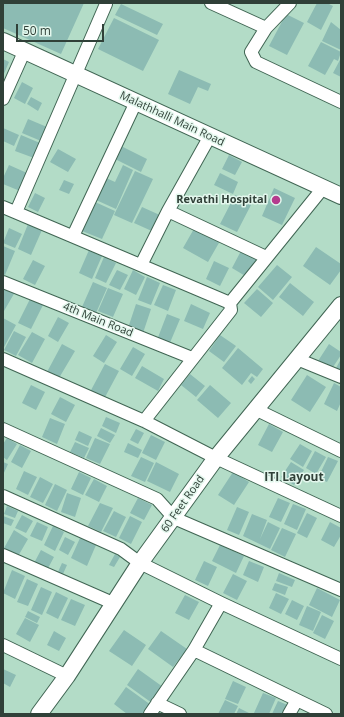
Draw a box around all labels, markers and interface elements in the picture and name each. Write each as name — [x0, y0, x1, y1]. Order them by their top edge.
scale bar — [18, 16, 106, 42]
text: 50 m — [23, 22, 51, 39]
street label: Malathhalli Main Road — [117, 89, 227, 149]
place label: Revathi Hospital — [176, 193, 267, 207]
marker: Revathi Hospital — [270, 194, 282, 206]
street label: 4th Main Road — [61, 300, 135, 340]
district label: ITI Layout — [264, 471, 324, 485]
street label: 60 Feet Road — [159, 473, 207, 535]

